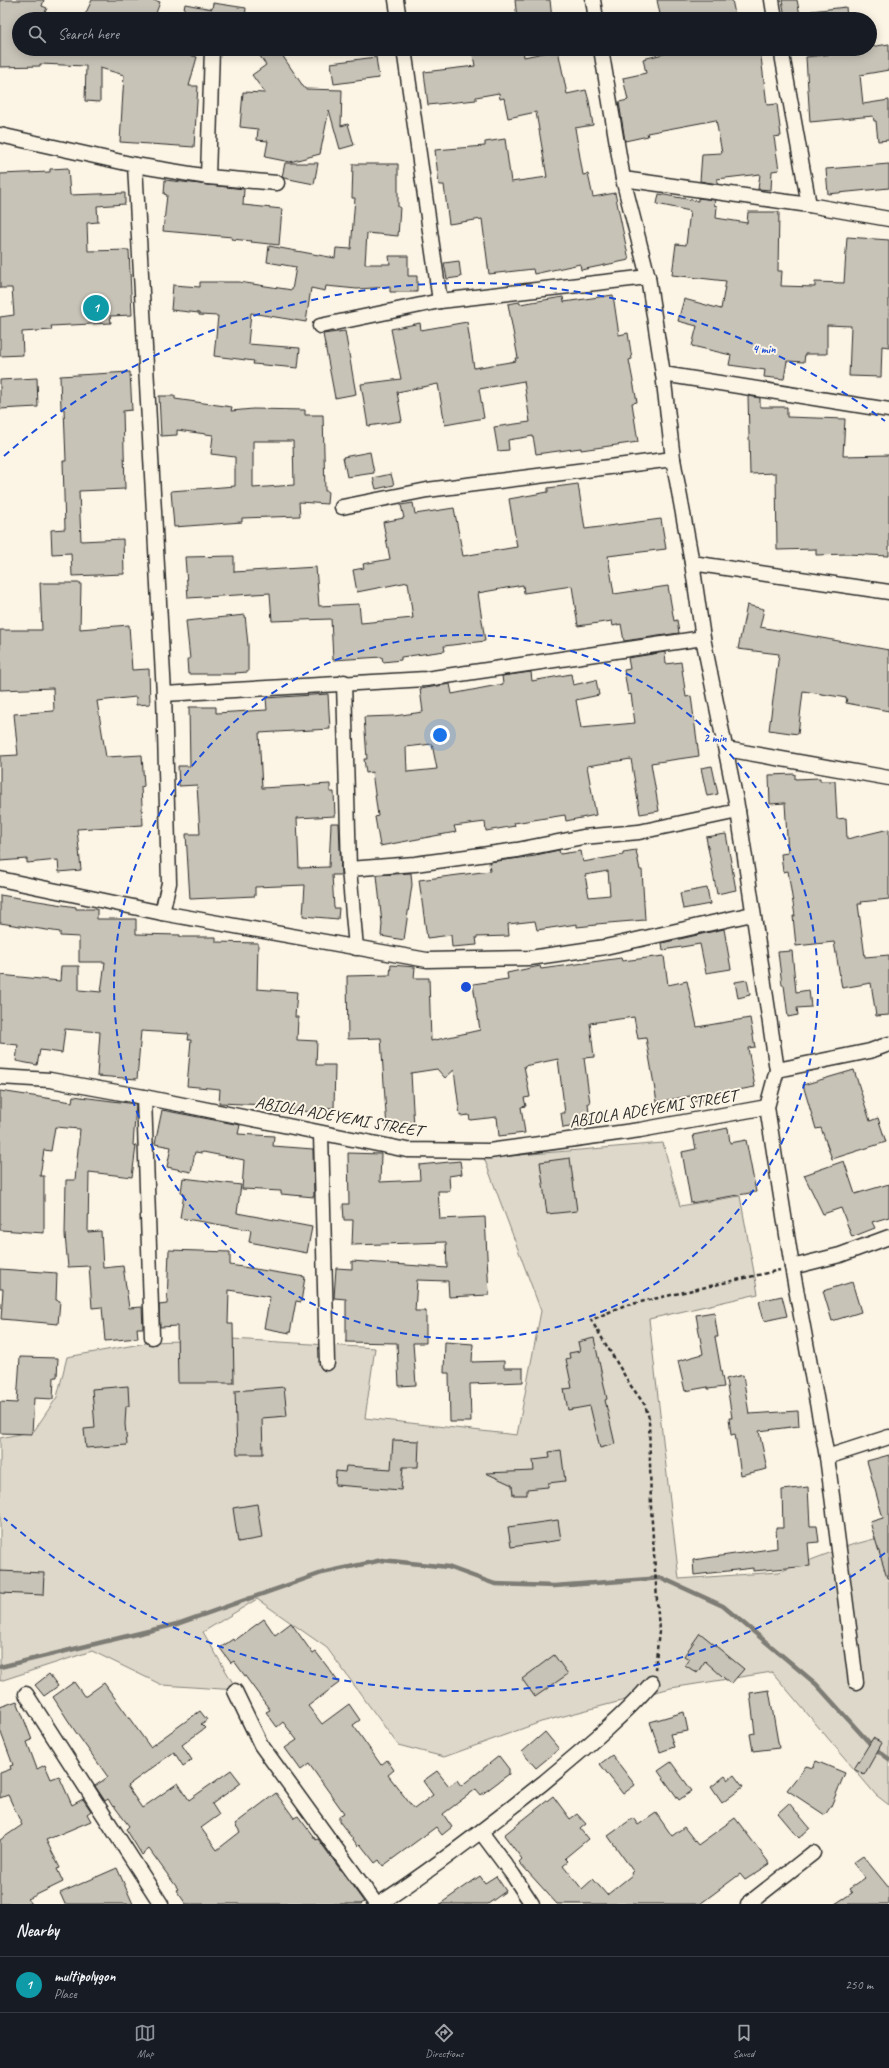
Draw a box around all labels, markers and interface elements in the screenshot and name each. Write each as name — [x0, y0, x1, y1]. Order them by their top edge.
search box — [12, 12, 877, 56]
icon: search — [26, 23, 48, 45]
text: Search here — [58, 25, 119, 44]
pin: 1 — [83, 293, 109, 323]
text: 4 min — [753, 341, 776, 357]
your location — [430, 725, 450, 745]
text: 2 min — [704, 730, 727, 746]
centre of rings — [459, 980, 473, 994]
street label: ABIOLA ADEYEMI STREET — [568, 1084, 743, 1132]
street label: ABIOLA ADEYEMI STREET — [254, 1091, 428, 1142]
text: Nearby — [16, 1920, 59, 1941]
text: multipolygon — [54, 1967, 115, 1986]
text: 1 — [26, 1977, 32, 1993]
text: 250 m — [845, 1977, 873, 1993]
text: Place — [54, 1986, 77, 2002]
tab: Map — [134, 2022, 156, 2060]
tab: Directions — [425, 2022, 464, 2060]
tab: Saved — [733, 2022, 755, 2060]

